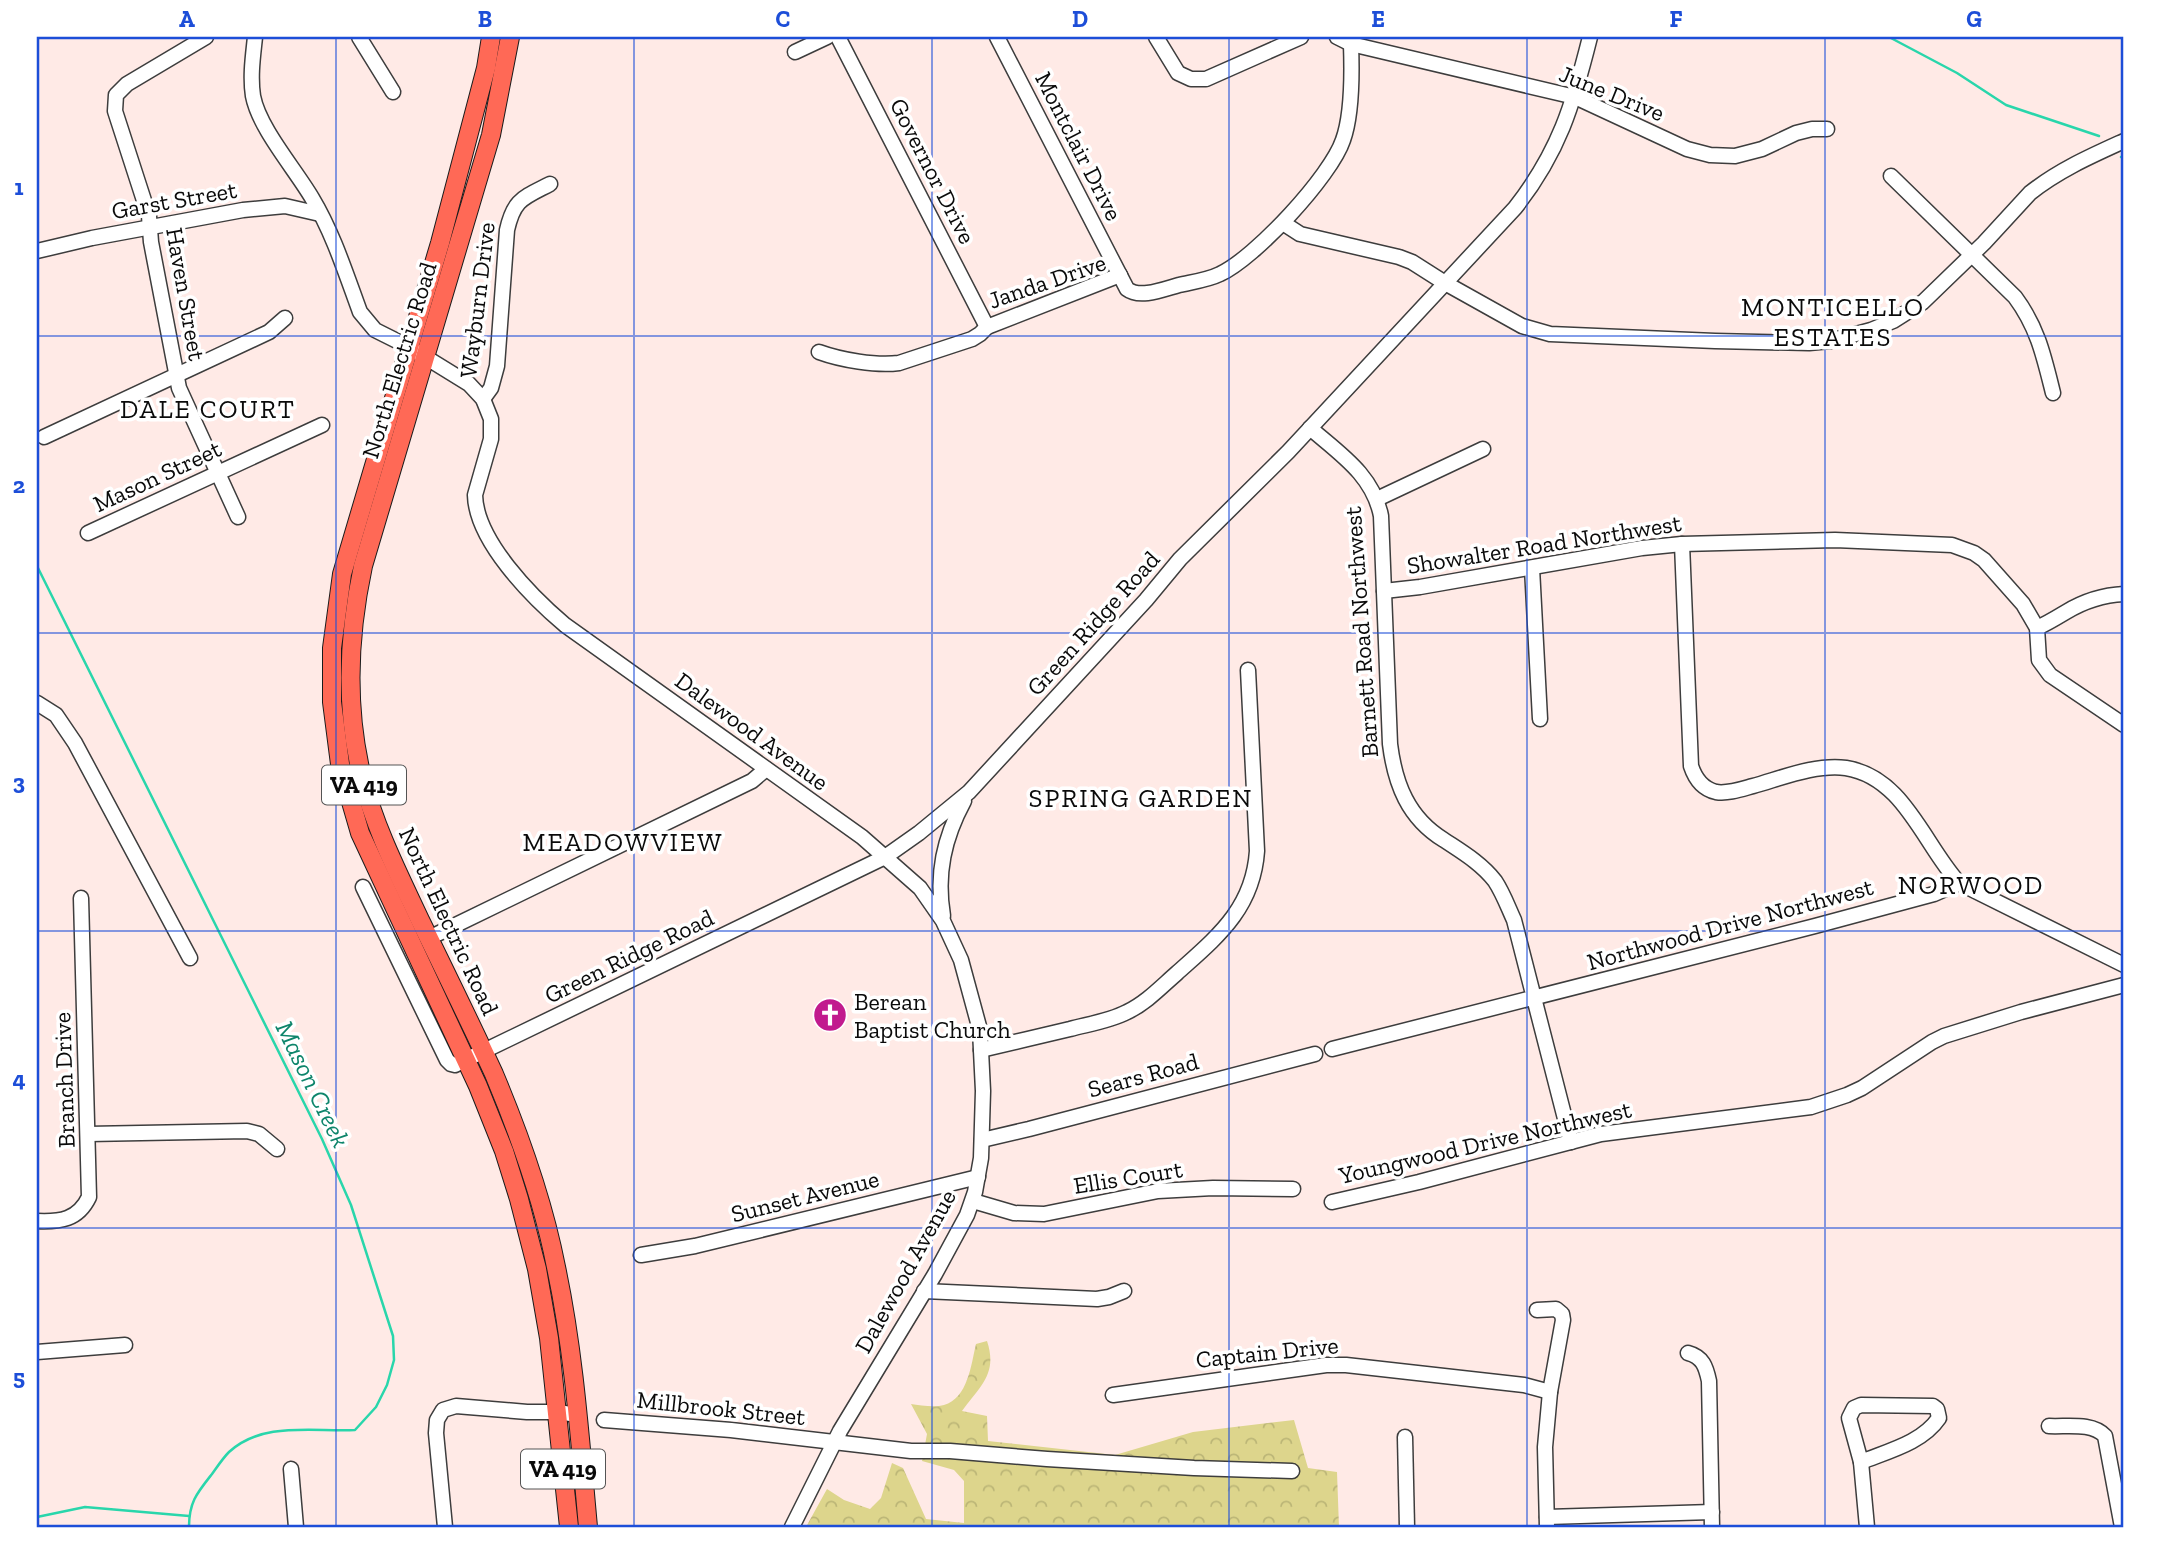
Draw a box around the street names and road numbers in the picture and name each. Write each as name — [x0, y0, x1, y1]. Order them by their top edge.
street label: June Drive — [1555, 59, 1669, 127]
street label: Montclair Drive — [1029, 67, 1129, 225]
street label: Governor Drive — [884, 93, 982, 249]
street label: Garst Street — [109, 175, 239, 225]
street label: Wayburn Drive — [453, 220, 501, 380]
street label: Haven Street — [160, 225, 212, 363]
street label: Janda Drive — [984, 247, 1110, 315]
street label: North Electric Road — [355, 258, 443, 462]
street label: Mason Street — [88, 434, 226, 518]
street label: Barnett Road Northwest — [1338, 505, 1384, 759]
street label: Showalter Road Northwest — [1405, 508, 1683, 580]
street label: Green Ridge Road — [1020, 545, 1166, 701]
street label: Dalewood Avenue — [670, 666, 834, 796]
road number: VA 419 — [322, 765, 406, 804]
street label: North Electric Road — [393, 822, 505, 1020]
street label: Northwood Drive Northwest — [1584, 872, 1876, 976]
street label: Green Ridge Road — [540, 903, 718, 1009]
street label: Branch Drive — [47, 1011, 81, 1149]
street label: Sears Road — [1085, 1046, 1201, 1104]
street label: Youngwood Drive Northwest — [1335, 1094, 1634, 1190]
street label: Ellis Court — [1071, 1154, 1185, 1200]
street label: Sunset Avenue — [728, 1164, 882, 1228]
street label: Dalewood Avenue — [848, 1184, 962, 1358]
street label: Captain Drive — [1194, 1330, 1340, 1374]
street label: Millbrook Street — [635, 1385, 807, 1431]
road number: VA 419 — [521, 1450, 605, 1488]

